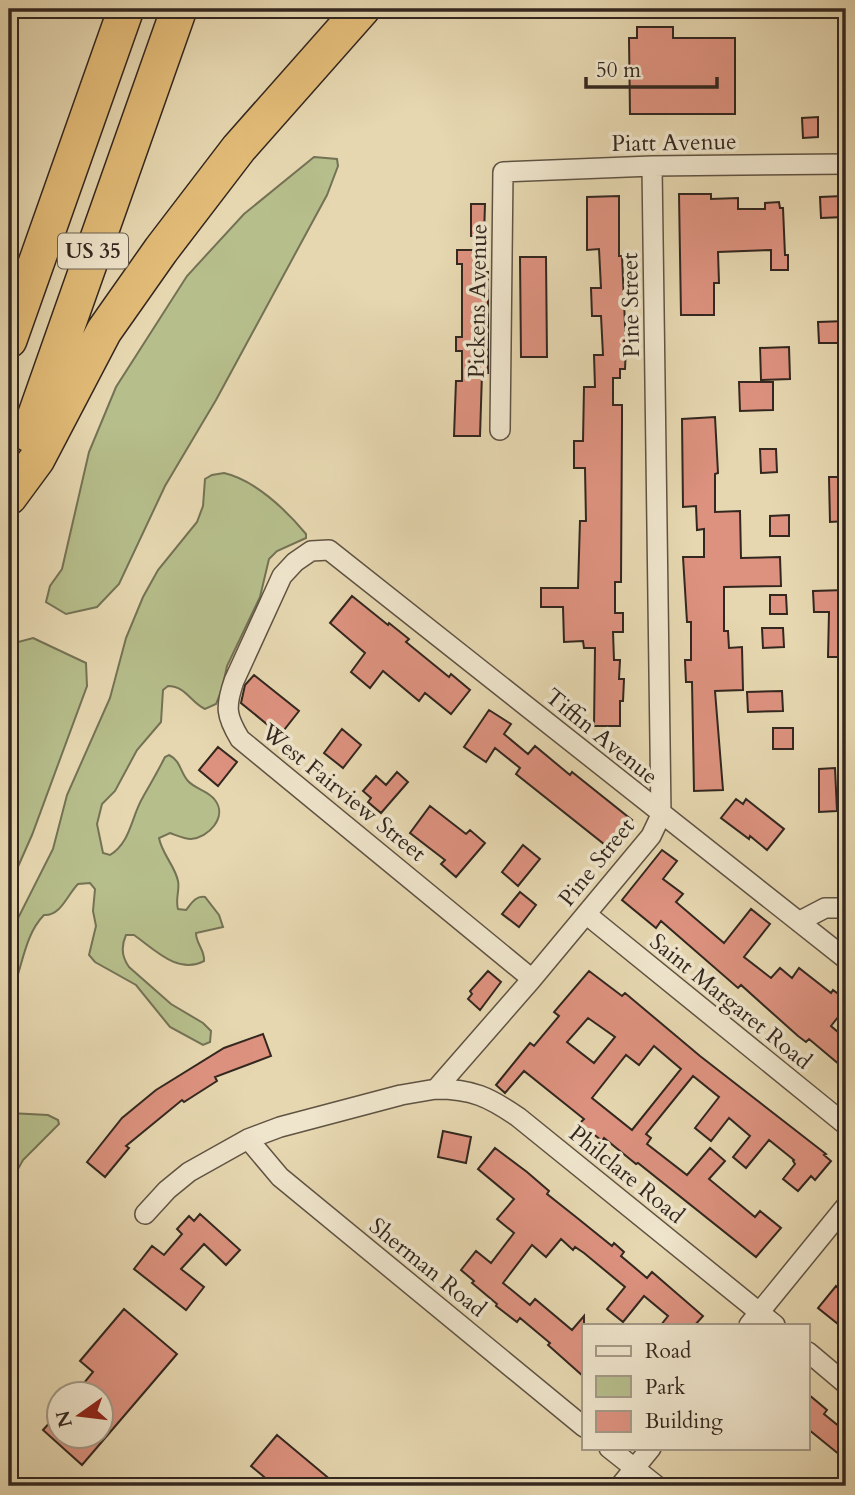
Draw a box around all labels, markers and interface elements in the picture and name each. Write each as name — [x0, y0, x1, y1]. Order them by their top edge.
scale bar — [586, 46, 717, 90]
text: 50 m — [596, 56, 641, 85]
street label: Piatt Avenue — [611, 126, 737, 159]
street label: Pickens Avenue — [461, 223, 494, 379]
road number: US 35 — [58, 233, 128, 268]
street label: Pine Street — [614, 252, 647, 358]
street label: Tiffin Avenue — [539, 681, 665, 792]
street label: West Fairview Street — [254, 716, 432, 868]
street label: Pine Street — [551, 812, 642, 913]
street label: Saint Margaret Road — [643, 926, 819, 1077]
street label: Philclare Road — [562, 1118, 692, 1231]
street label: Sherman Road — [363, 1211, 493, 1325]
legend — [582, 1324, 810, 1450]
text: Road — [645, 1337, 691, 1366]
text: Park — [645, 1373, 686, 1402]
north arrow — [46, 1380, 116, 1450]
text: N — [50, 1407, 79, 1430]
text: Building — [645, 1407, 723, 1436]

